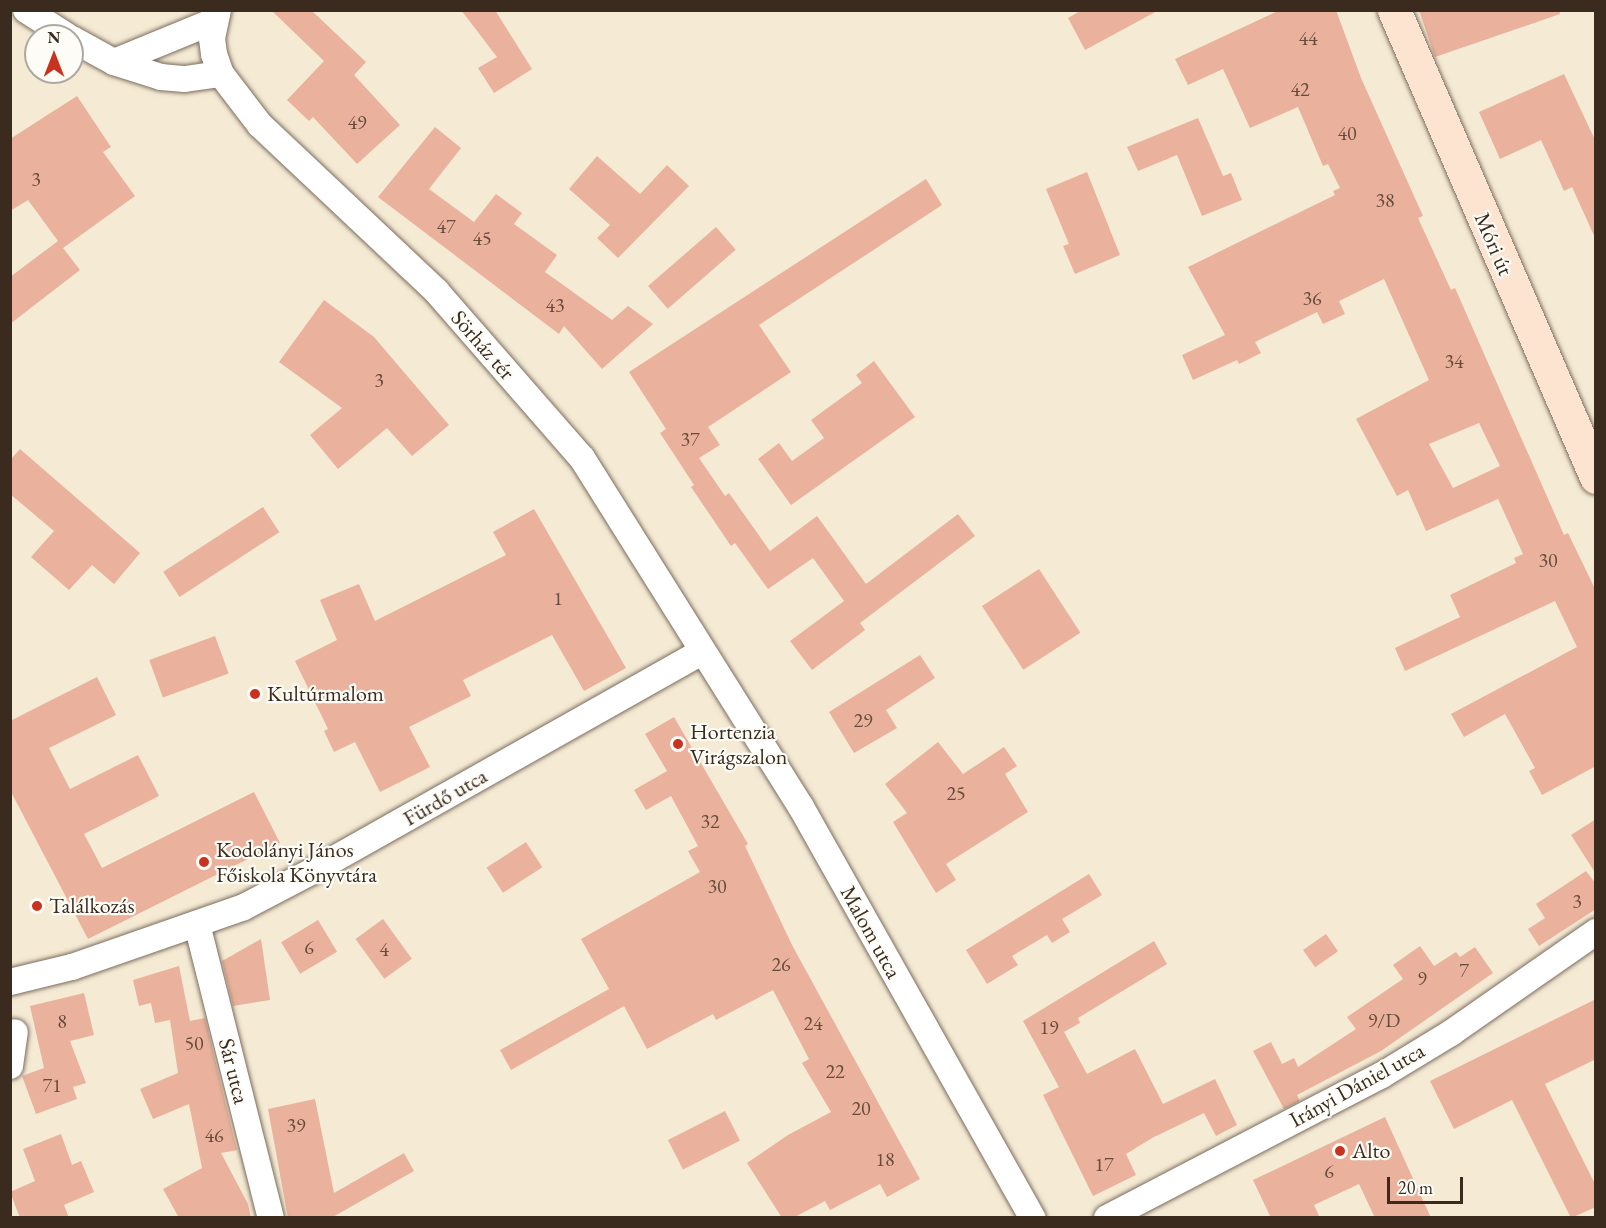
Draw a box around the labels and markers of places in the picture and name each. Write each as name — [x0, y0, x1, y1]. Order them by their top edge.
place label: Kultúrmalom — [267, 681, 384, 707]
marker: Kultúrmalom — [248, 687, 262, 701]
place label: Hortenzia Virágszalon — [690, 718, 787, 770]
marker: Hortenzia Virágszalon — [671, 737, 685, 751]
place label: Kodolányi János Főiskola Könyvtára — [216, 836, 377, 888]
marker: Kodolányi János Főiskola Könyvtára — [197, 855, 211, 869]
place label: Találkozás — [49, 893, 135, 919]
marker: Találkozás — [30, 899, 44, 913]
place label: Alto — [1352, 1138, 1390, 1164]
marker: Alto — [1333, 1144, 1347, 1158]

